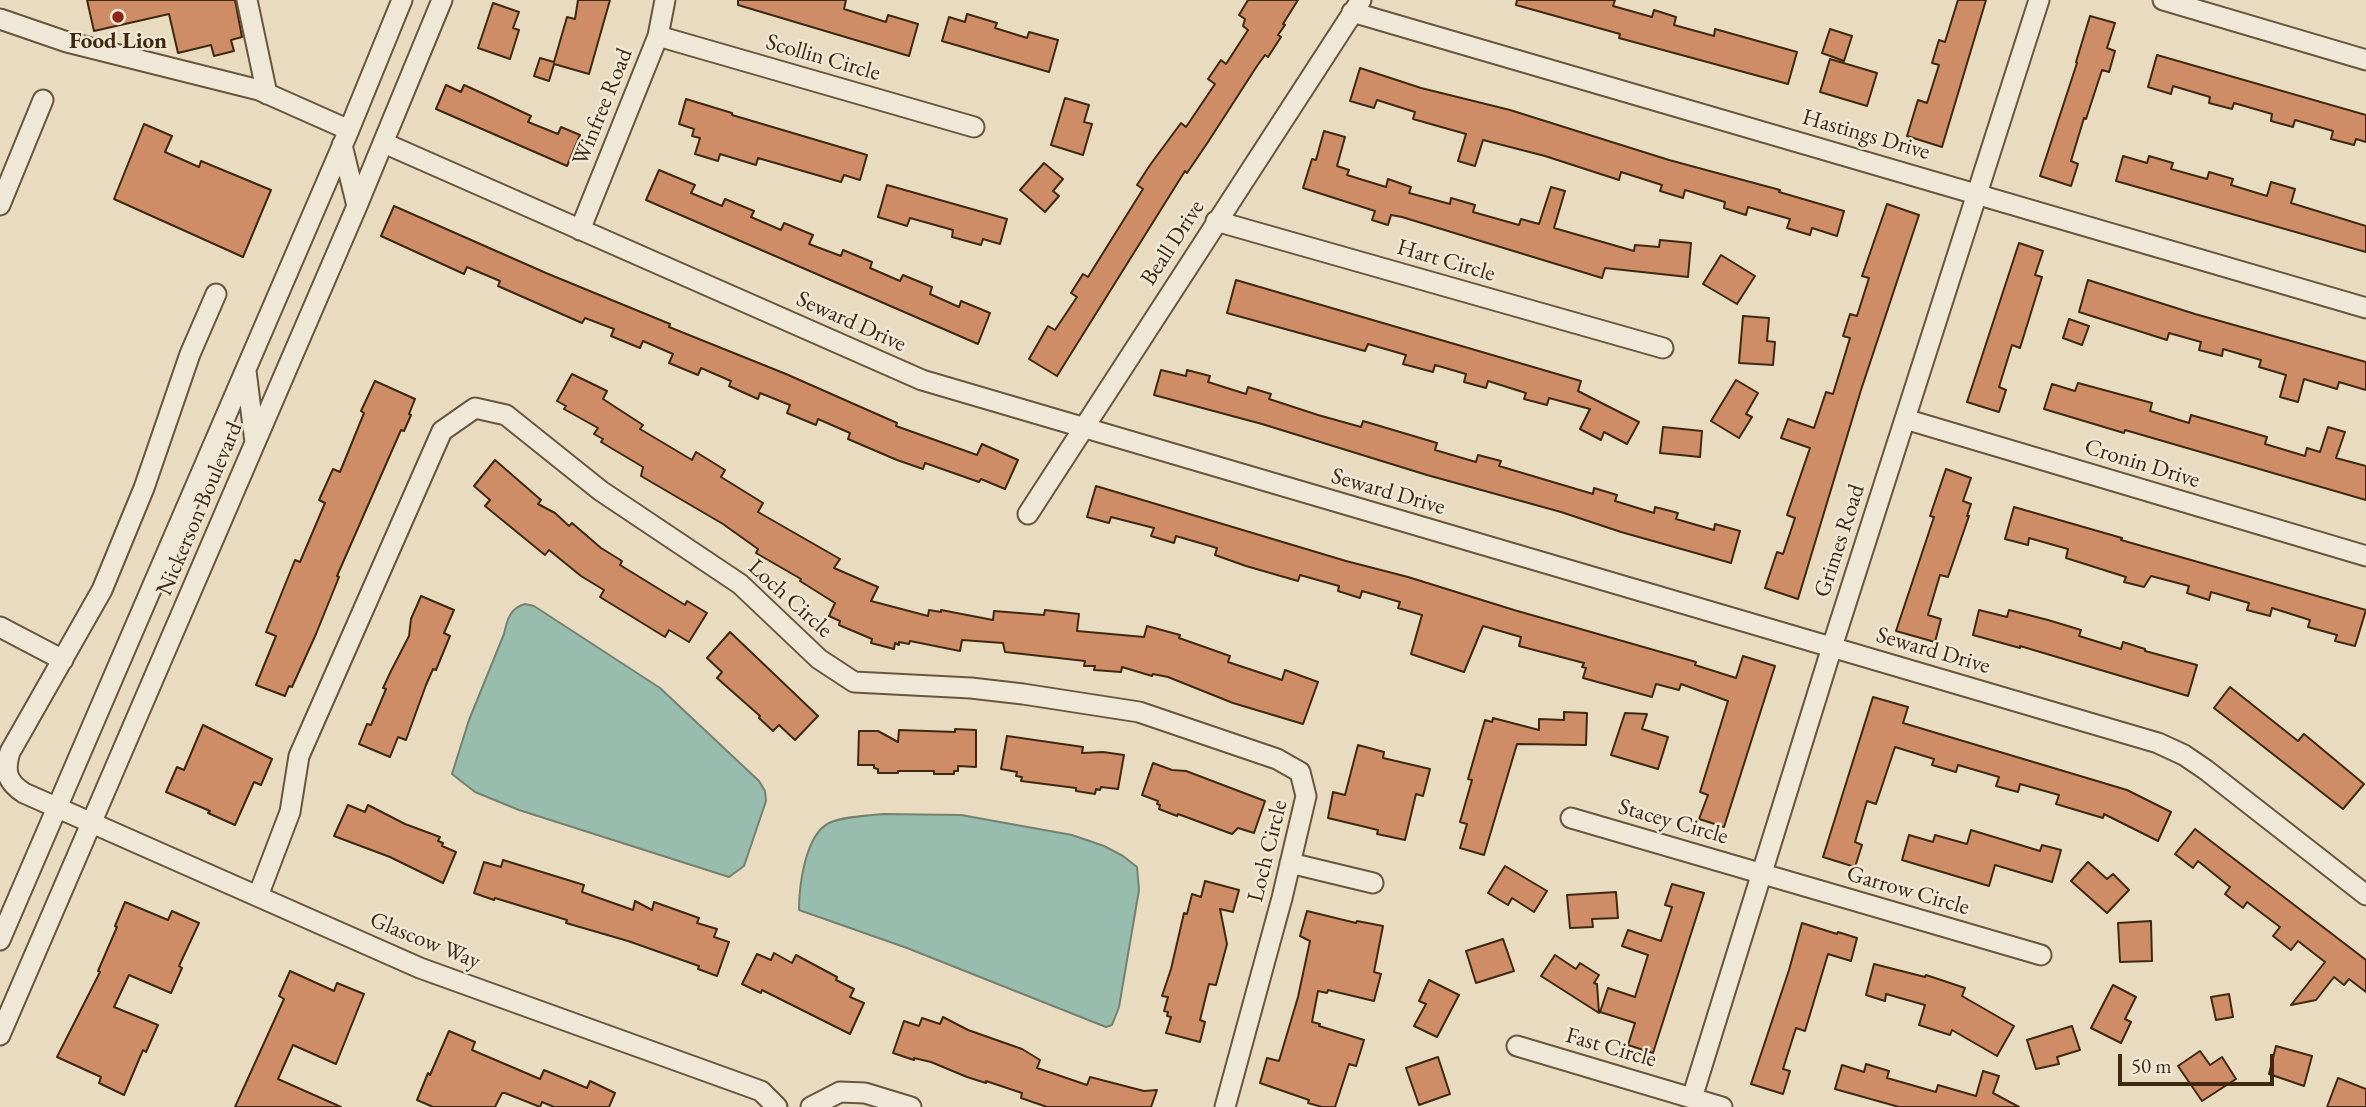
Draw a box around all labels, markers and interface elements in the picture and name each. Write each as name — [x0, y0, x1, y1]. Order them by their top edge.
marker: Food Lion — [110, 9, 126, 25]
place label: Food Lion — [69, 28, 167, 56]
street label: Scollin Circle — [763, 29, 883, 87]
street label: Winfree Road — [567, 44, 639, 170]
street label: Hastings Drive — [1799, 104, 1933, 166]
street label: Beall Drive — [1135, 195, 1211, 291]
street label: Hart Circle — [1394, 234, 1498, 288]
street label: Seward Drive — [792, 286, 910, 358]
street label: Nickerson Boulevard — [151, 418, 249, 600]
street label: Cronin Drive — [2081, 433, 2203, 495]
street label: Seward Drive — [1328, 463, 1448, 521]
street label: Grimes Road — [1809, 481, 1871, 601]
street label: Loch Circle — [742, 554, 838, 644]
street label: Seward Drive — [1873, 622, 1993, 680]
street label: Stacey Circle — [1615, 793, 1731, 851]
street label: Loch Circle — [1242, 797, 1294, 905]
street label: Garrow Circle — [1844, 860, 1972, 922]
street label: Glascow Way — [366, 906, 484, 976]
street label: Fast Circle — [1562, 1022, 1660, 1074]
scale bar — [2121, 1040, 2277, 1084]
text: 50 m — [2131, 1052, 2172, 1079]

